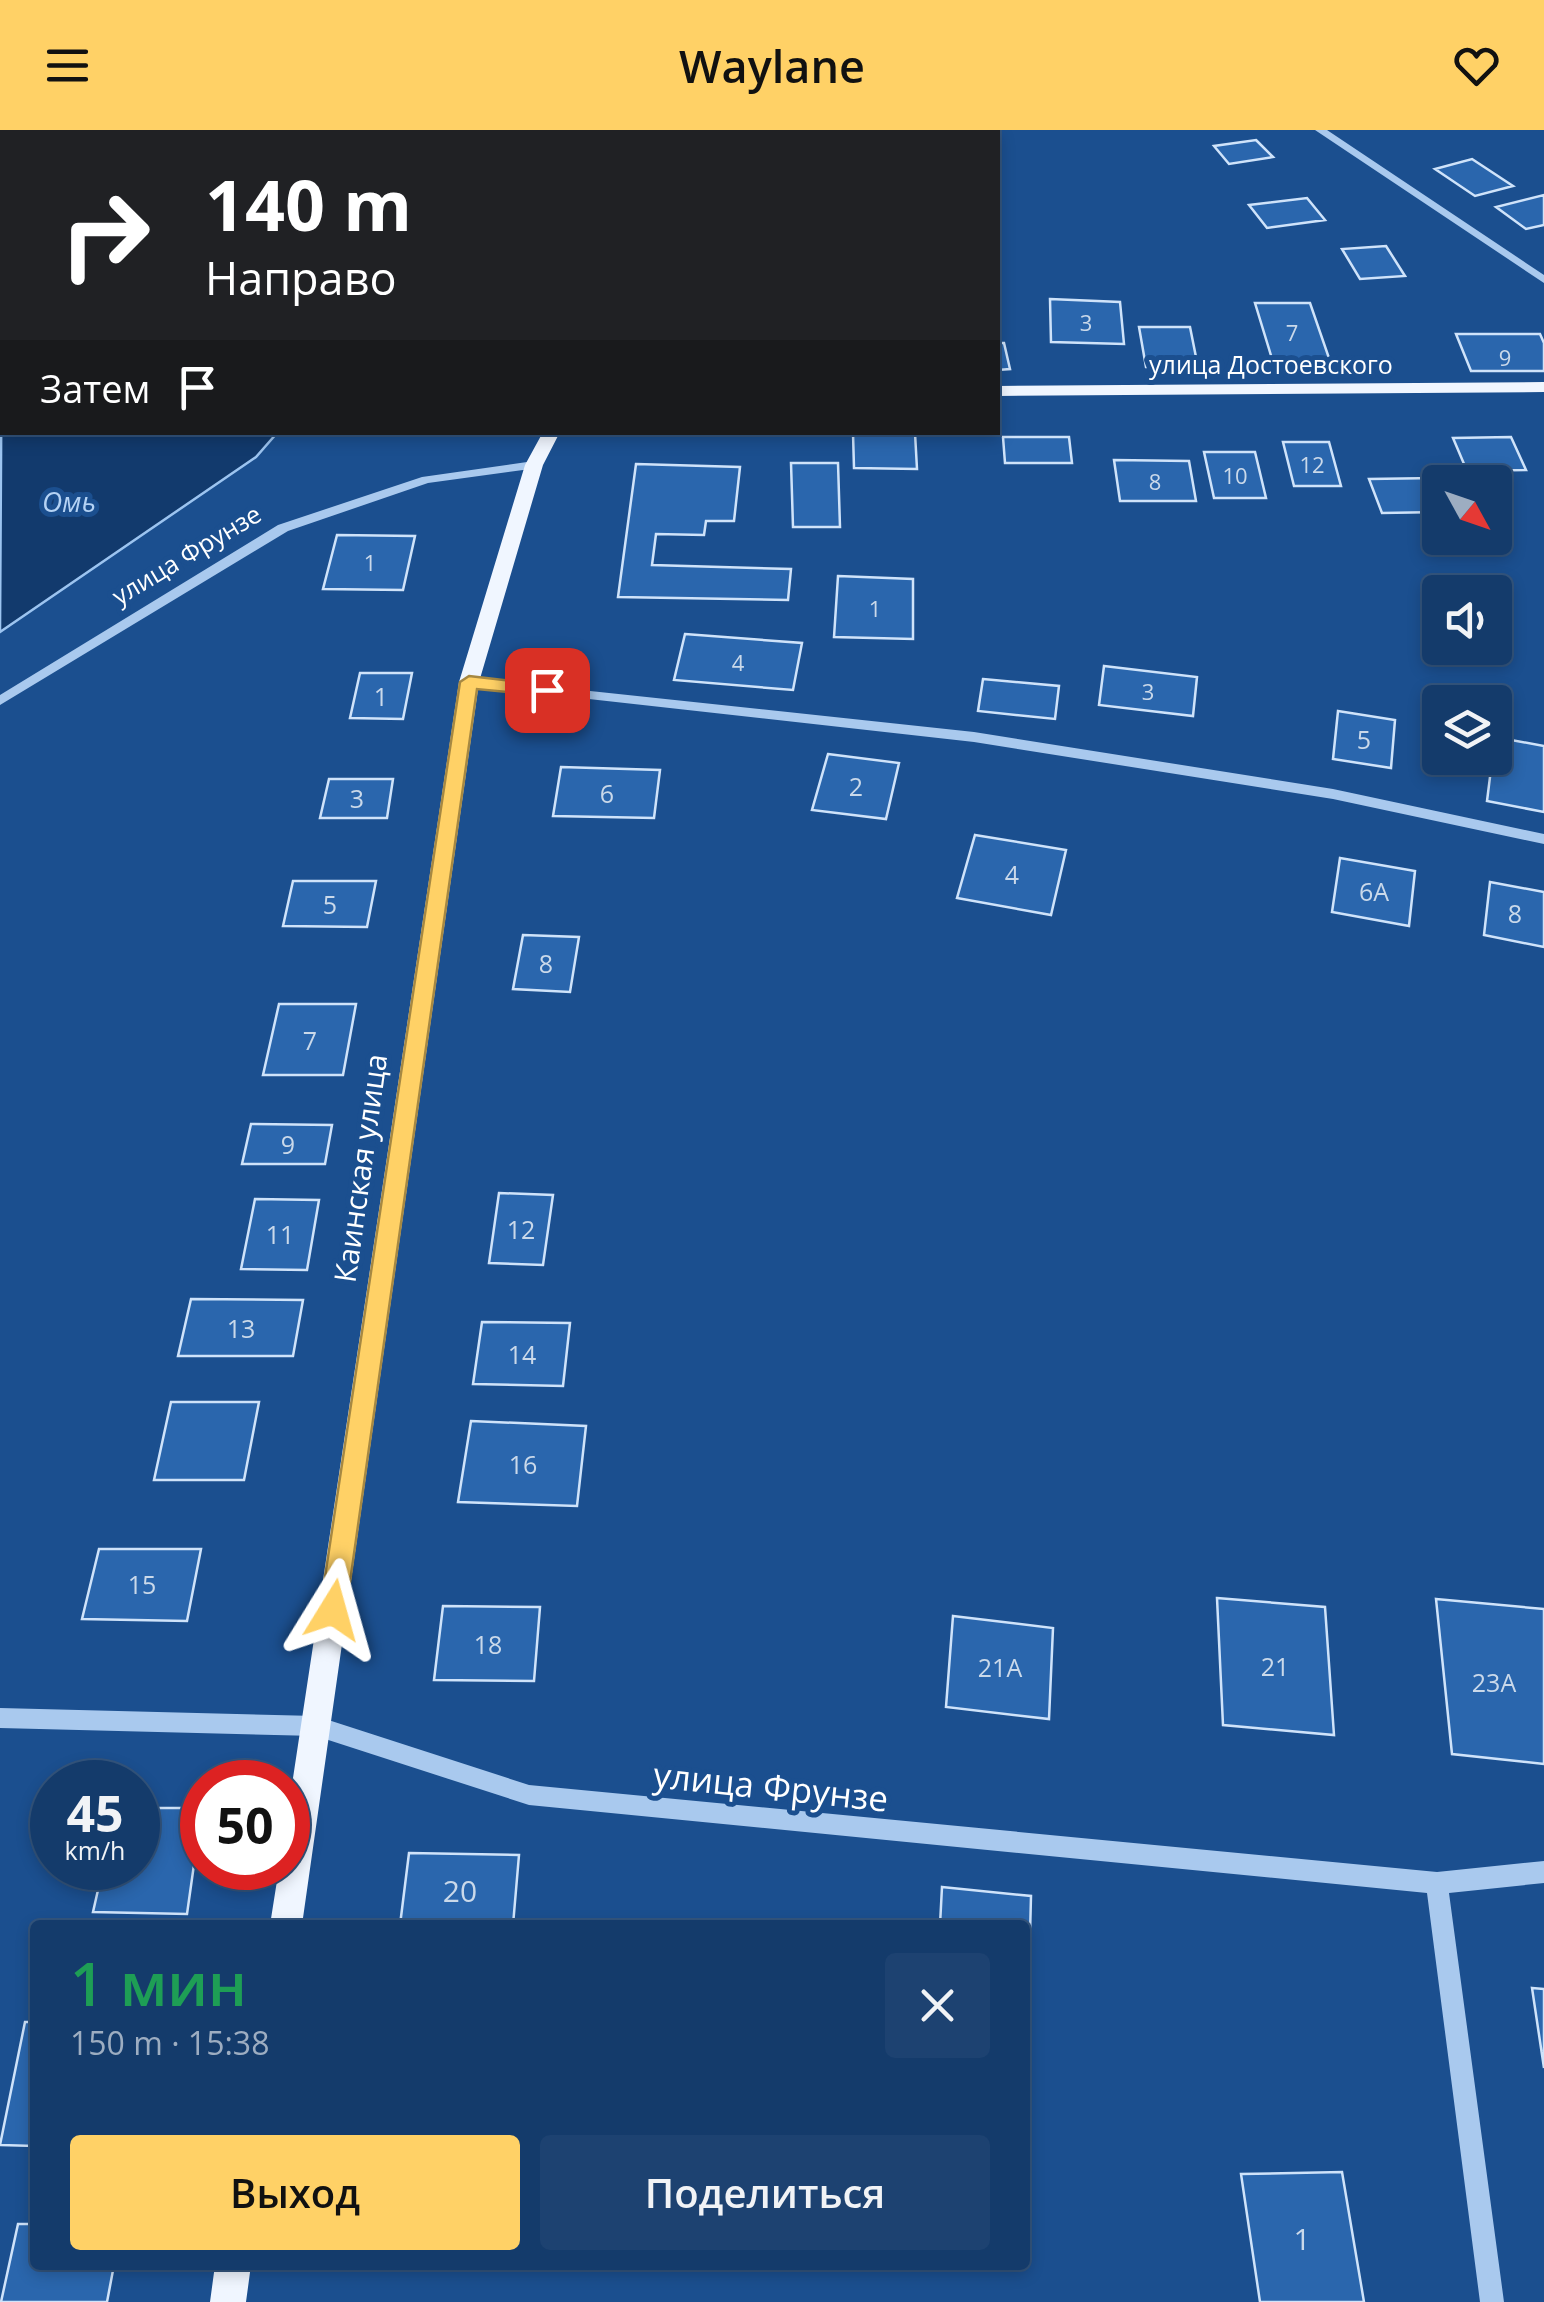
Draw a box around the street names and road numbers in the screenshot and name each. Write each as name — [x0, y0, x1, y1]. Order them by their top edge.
street label: улица Достоевского — [1149, 347, 1393, 381]
street label: улица Фрунзе — [105, 496, 267, 612]
street label: Каинская улица — [324, 1051, 396, 1285]
street label: улица Фрунзе — [651, 1750, 891, 1822]

